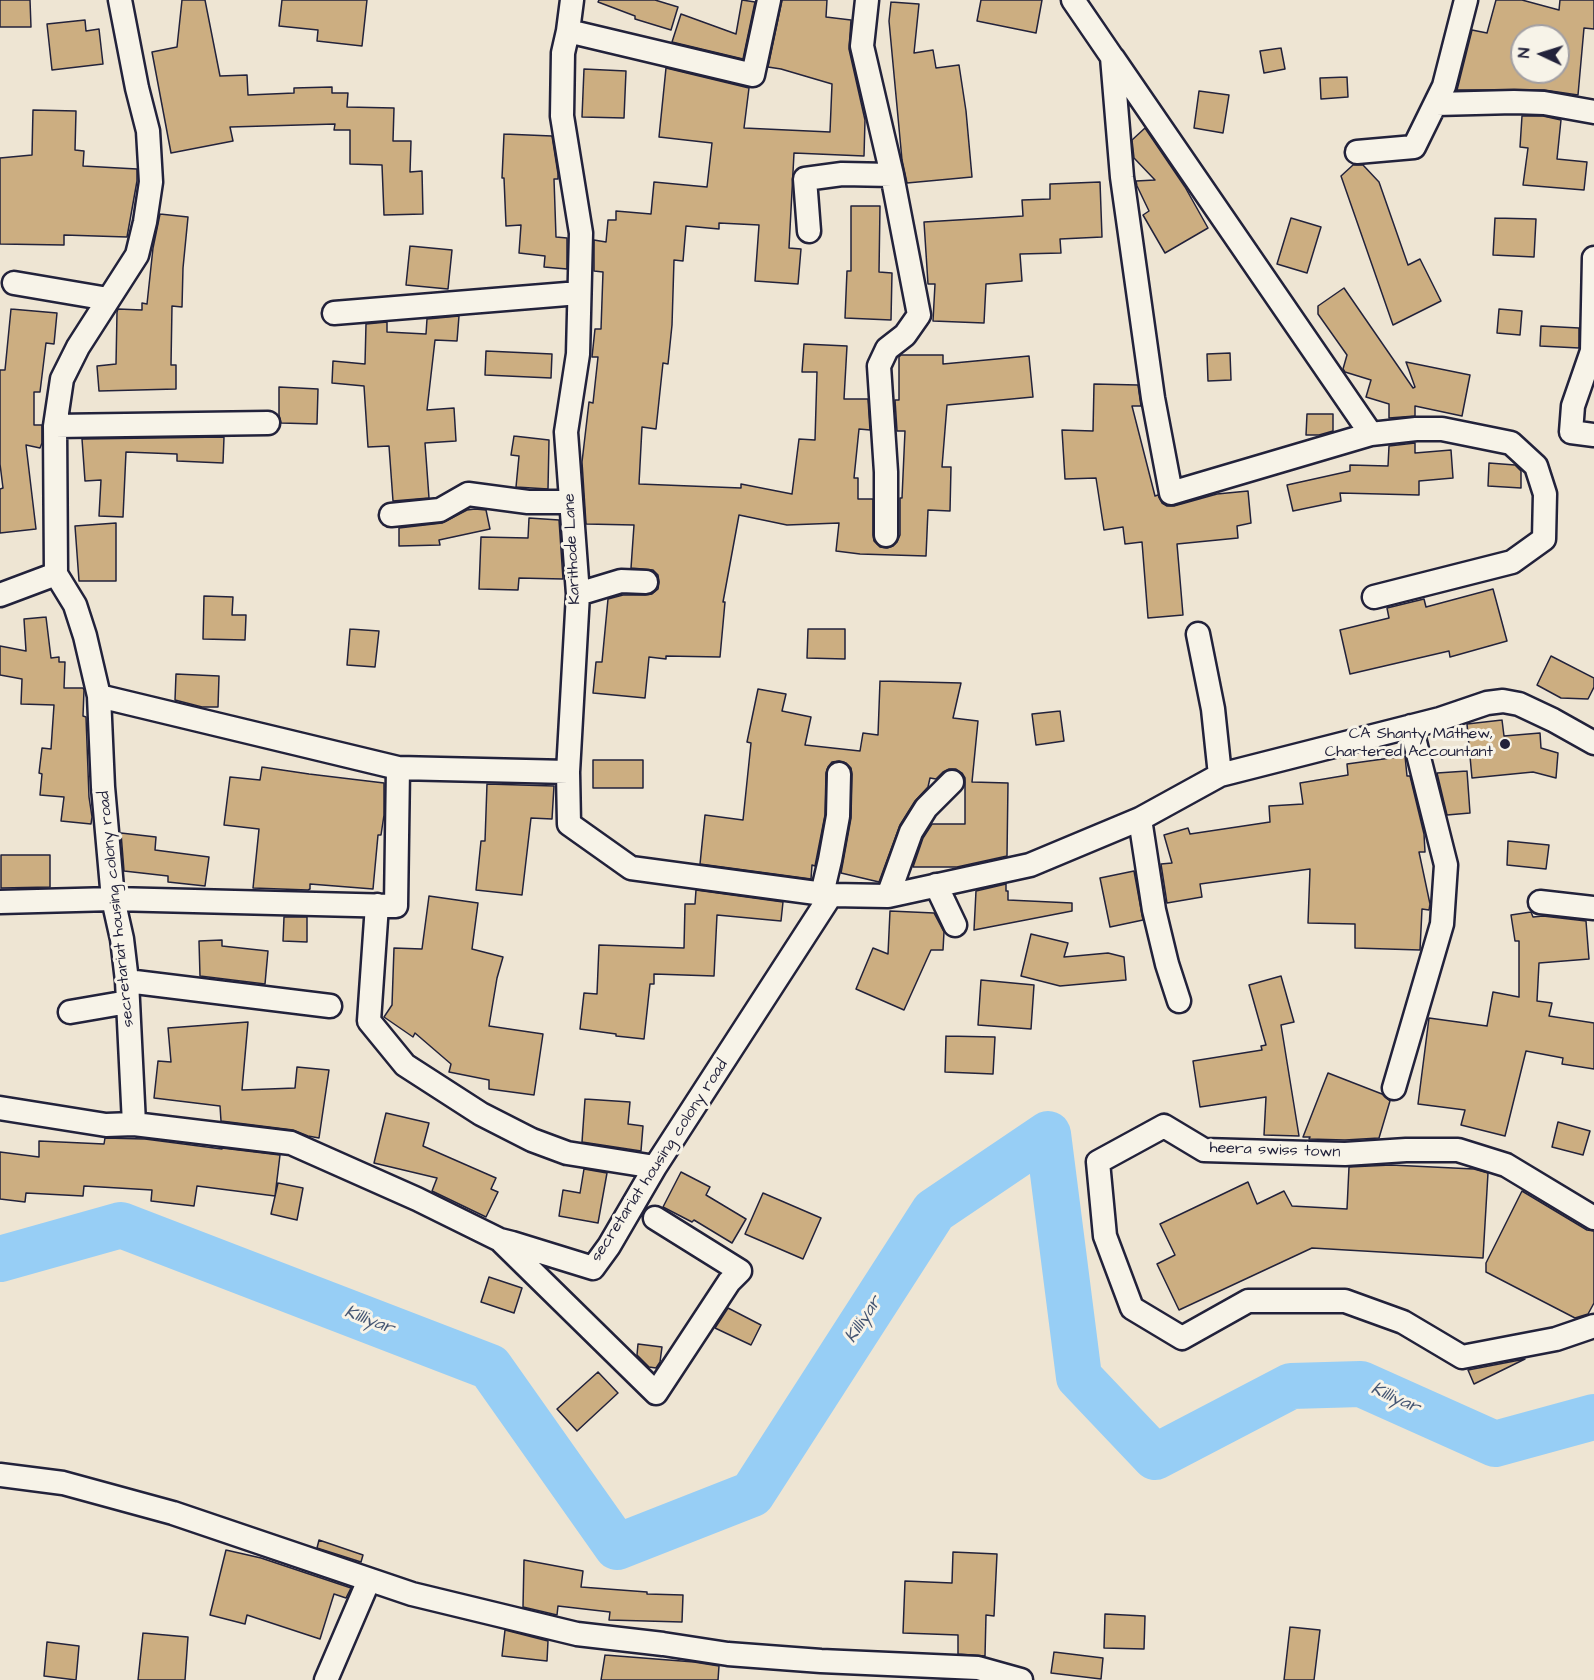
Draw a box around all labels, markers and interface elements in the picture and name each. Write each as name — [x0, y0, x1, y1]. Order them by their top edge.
north arrow — [1510, 24, 1570, 84]
text: N — [1513, 47, 1535, 59]
street label: Karithode Lane — [560, 493, 586, 605]
place label: CA Shanty Mathew, Chartered Accountant — [1325, 725, 1493, 763]
marker: CA Shanty Mathew, Chartered Accountant — [1498, 737, 1512, 751]
street label: secretariat housing colony road — [95, 790, 139, 1028]
street label: secretariat housing colony road — [587, 1056, 733, 1266]
street label: heera swiss town — [1209, 1139, 1341, 1163]
water label: Killiyar — [841, 1293, 887, 1347]
water label: Killiyar — [341, 1302, 397, 1340]
water label: Killiyar — [1367, 1379, 1423, 1419]

